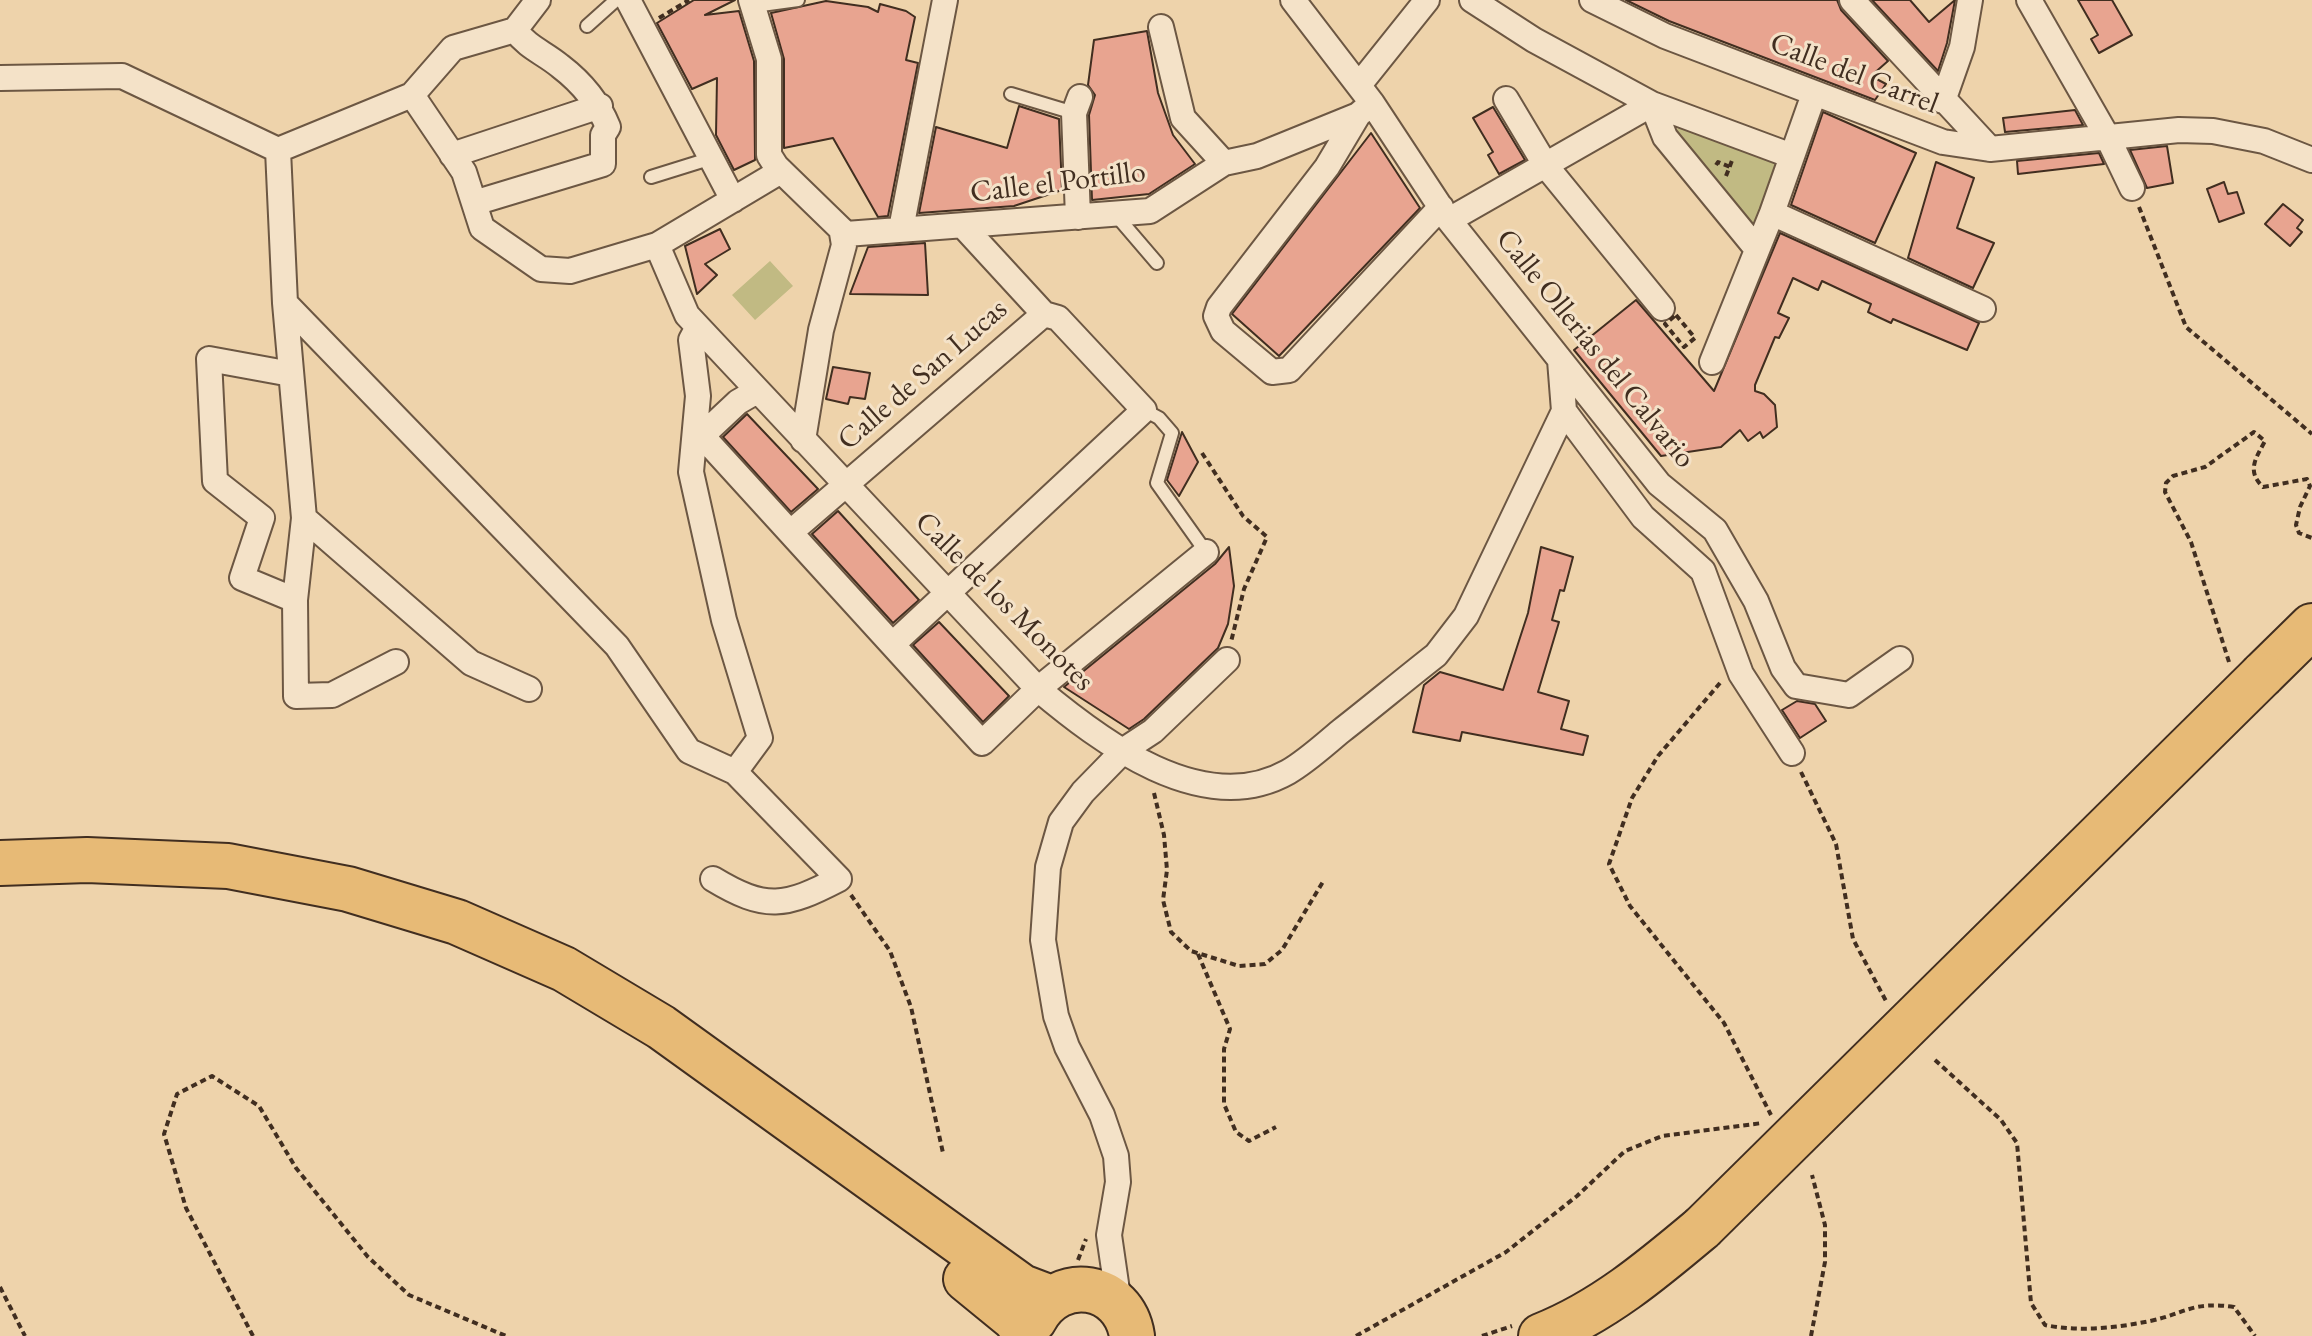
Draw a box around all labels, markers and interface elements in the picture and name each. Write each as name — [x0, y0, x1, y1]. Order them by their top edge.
street label: Calle del Carrel — [1765, 25, 1943, 123]
street label: Calle el Portillo — [968, 154, 1148, 212]
street label: Calle Ollerias del Calvario — [1488, 222, 1702, 476]
street label: Calle de San Lucas — [831, 292, 1015, 458]
street label: Calle de los Monotes — [907, 505, 1101, 699]

